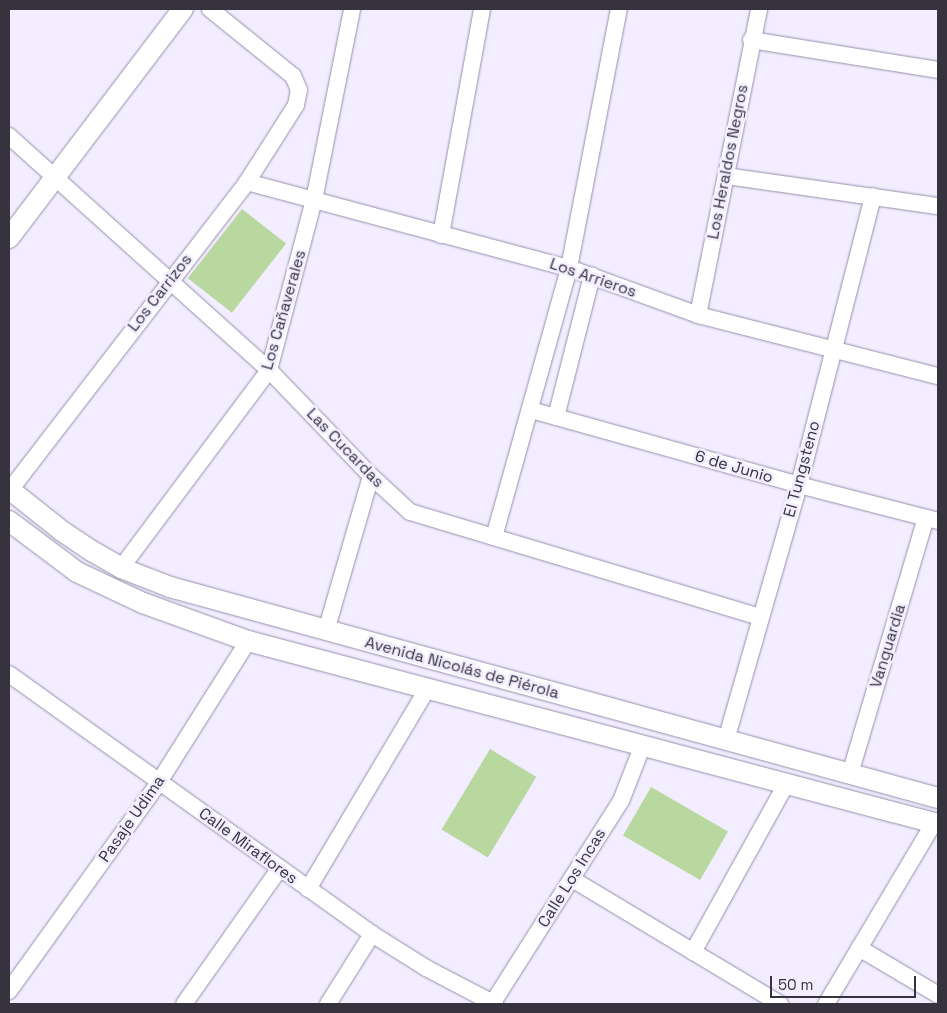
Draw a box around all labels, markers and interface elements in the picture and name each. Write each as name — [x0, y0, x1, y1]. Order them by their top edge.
street label: Los Heraldos Negros — [704, 83, 752, 241]
street label: Los Cañaverales — [258, 248, 310, 372]
street label: Los Carrizos — [124, 250, 196, 336]
street label: Los Arrieros — [547, 254, 639, 302]
street label: Las Cucardas — [302, 404, 388, 492]
street label: El Tungsteno — [780, 418, 824, 520]
street label: 6 de Junio — [693, 447, 775, 487]
street label: Vanguardia — [866, 602, 910, 690]
street label: Avenida Nicolás de Piérola — [363, 633, 561, 703]
street label: Pasaje Udima — [95, 772, 169, 866]
street label: Calle Miraflores — [195, 804, 301, 888]
street label: Calle Los Incas — [534, 825, 610, 931]
scale bar — [772, 966, 918, 998]
text: 50 m — [778, 975, 813, 994]

